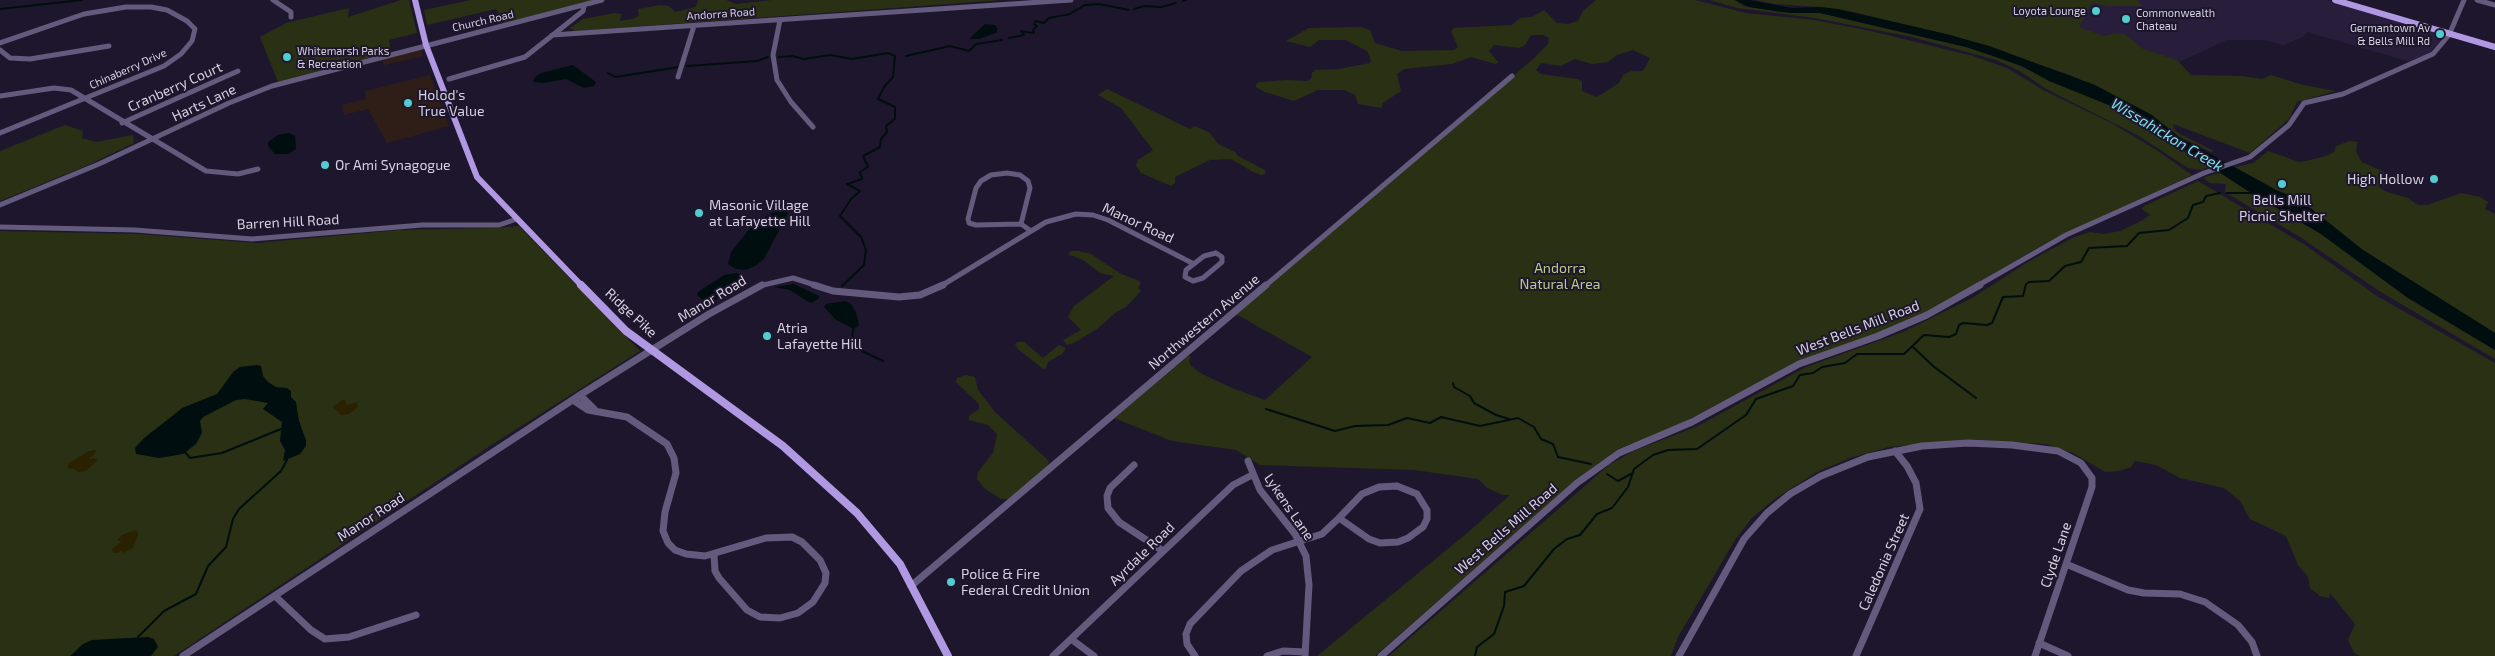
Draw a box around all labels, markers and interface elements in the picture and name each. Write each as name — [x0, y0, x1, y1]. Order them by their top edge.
place label: Loyota Lounge — [2013, 4, 2086, 18]
street label: Andorra Road — [686, 5, 756, 23]
marker: Loyota Lounge — [2090, 5, 2102, 17]
place label: Commonwealth Chateau — [2136, 6, 2215, 32]
street label: Church Road — [451, 8, 515, 34]
marker: Commonwealth Chateau — [2120, 13, 2132, 25]
place label: Germantown Av & Bells Mill Rd — [2350, 21, 2430, 47]
marker: Germantown Av & Bells Mill Rd — [2434, 28, 2446, 40]
place label: Whitemarsh Parks & Recreation — [297, 44, 389, 70]
street label: Chinaberry Drive — [87, 46, 169, 92]
marker: Whitemarsh Parks & Recreation — [281, 51, 293, 63]
street label: Cranberry Court — [125, 59, 225, 115]
street label: Harts Lane — [169, 81, 239, 125]
place label: Holod's True Value — [418, 87, 485, 120]
water label: Wissahickon Creek — [2108, 94, 2226, 176]
marker: Holod's True Value — [402, 97, 414, 109]
place label: Or Ami Synagogue — [335, 157, 451, 173]
marker: Or Ami Synagogue — [319, 159, 331, 171]
place label: High Hollow — [2347, 171, 2424, 187]
marker: High Hollow — [2428, 173, 2440, 185]
marker: Bells Mill Picnic Shelter — [2276, 178, 2288, 190]
place label: Bells Mill Picnic Shelter — [2239, 192, 2325, 224]
place label: Masonic Village at Lafayette Hill — [709, 197, 810, 230]
street label: Manor Road — [1100, 199, 1176, 247]
marker: Masonic Village at Lafayette Hill — [693, 207, 705, 219]
street label: Barren Hill Road — [236, 211, 340, 233]
park label: Andorra Natural Area — [1520, 260, 1600, 292]
street label: Northwestern Avenue — [1145, 271, 1263, 373]
street label: Manor Road — [675, 272, 749, 326]
street label: Ridge Pike — [602, 285, 660, 341]
street label: West Bells Mill Road — [1794, 297, 1922, 359]
place label: Atria Lafayette Hill — [777, 320, 862, 352]
marker: Atria Lafayette Hill — [761, 330, 773, 342]
street label: Lykens Lane — [1261, 470, 1317, 544]
street label: West Bells Mill Road — [1451, 480, 1561, 578]
street label: Manor Road — [334, 489, 408, 545]
street label: Caledonia Street — [1855, 511, 1913, 613]
street label: Ayrdale Road — [1106, 519, 1178, 589]
street label: Clyde Lane — [2037, 520, 2075, 590]
place label: Police & Fire Federal Credit Union — [961, 566, 1090, 598]
marker: Police & Fire Federal Credit Union — [945, 576, 957, 588]

